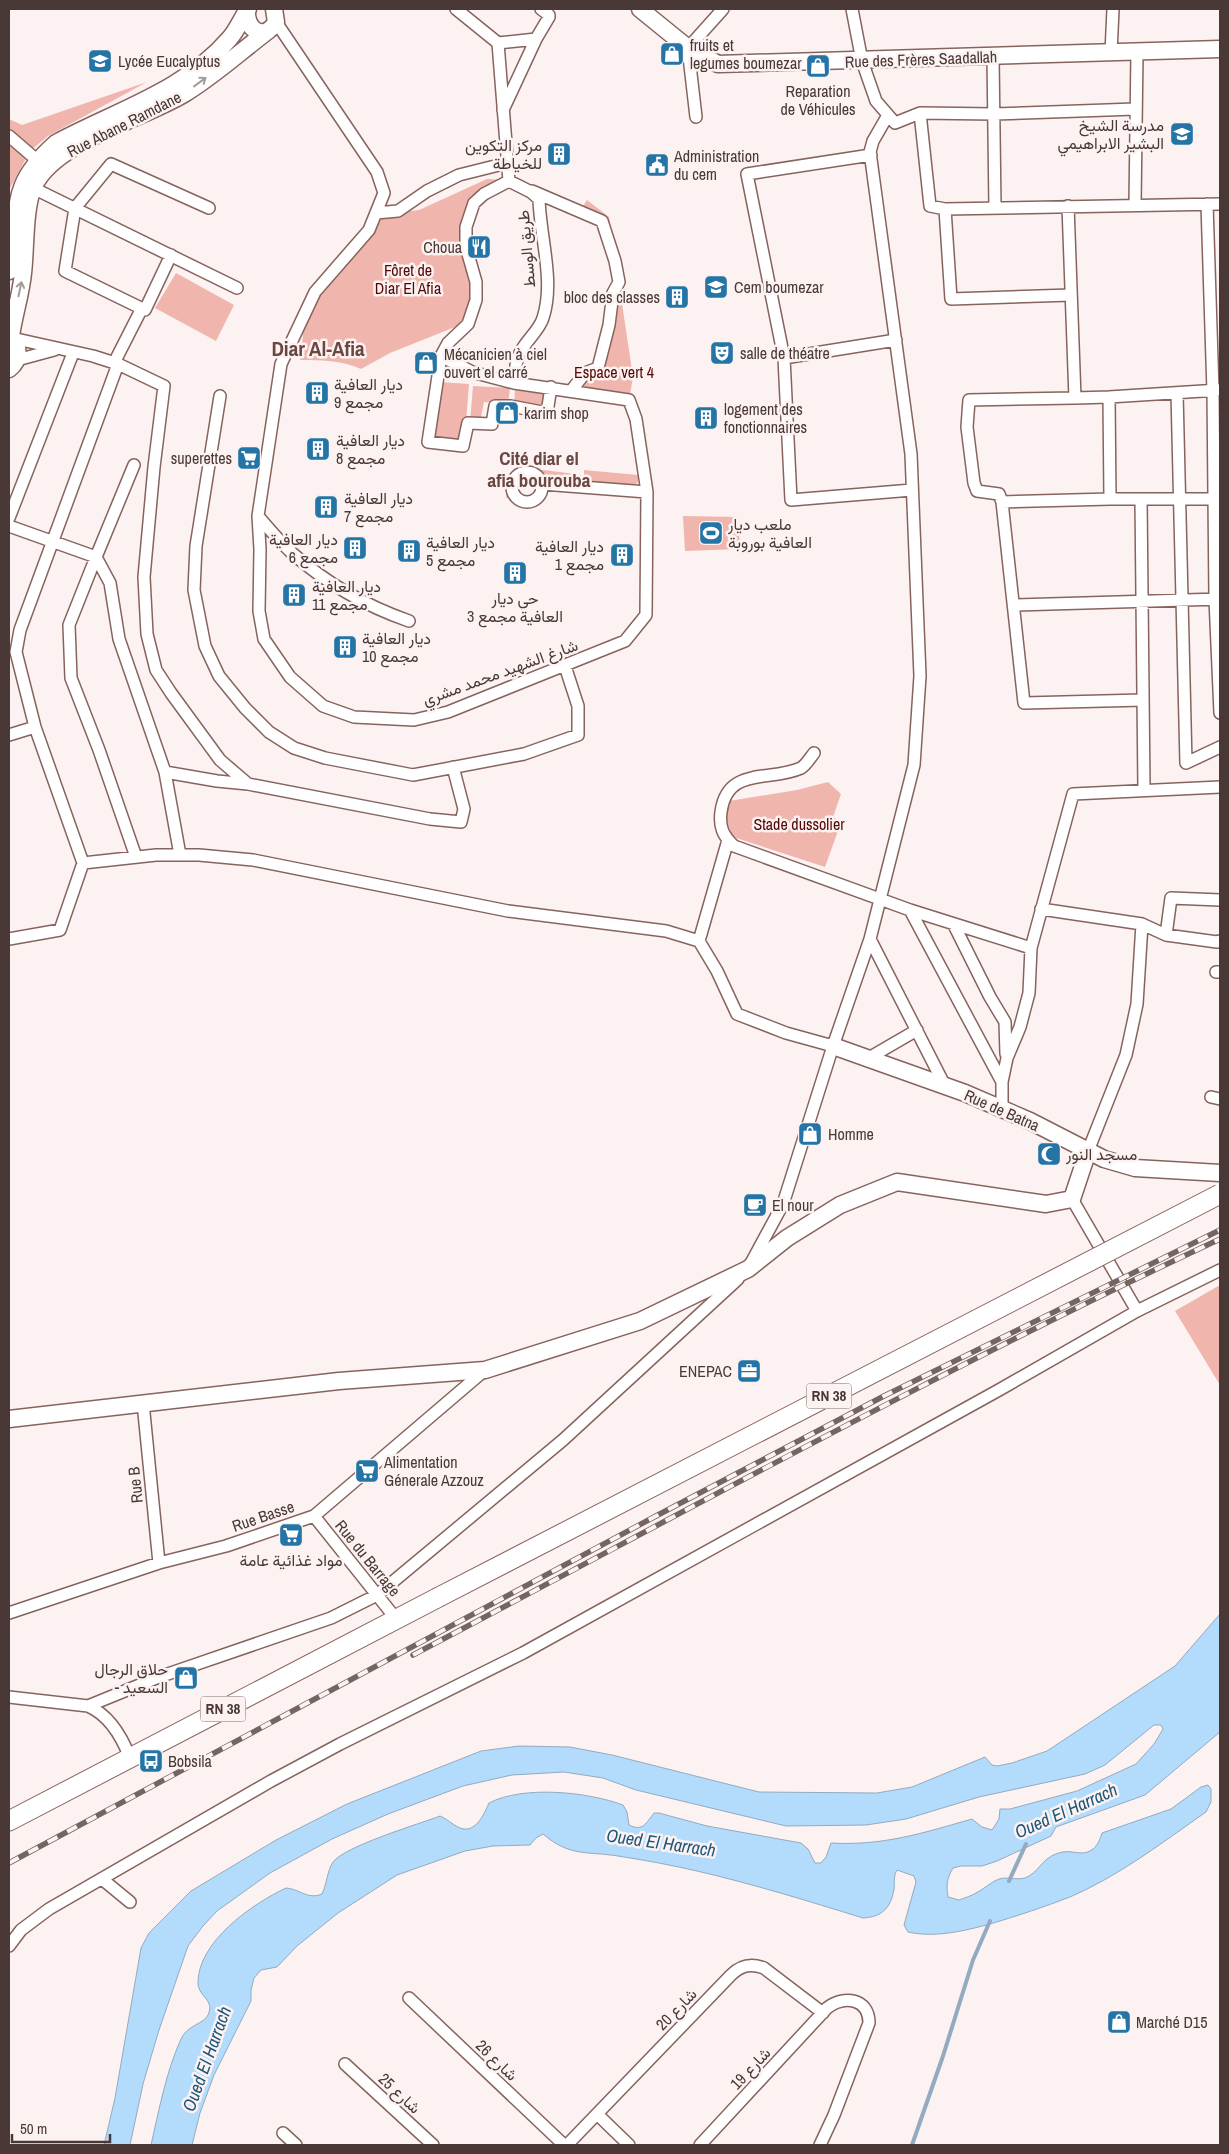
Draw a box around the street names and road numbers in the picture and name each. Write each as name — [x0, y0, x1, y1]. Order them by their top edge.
street label: Rue des Frères Saadallah — [844, 45, 998, 73]
street label: Rue Abane Ramdane — [63, 86, 185, 162]
street label: طريق الوسط — [512, 209, 540, 289]
street label: شارغ الشهيد محمد مشري — [419, 634, 582, 713]
street label: Rue de Batna — [961, 1084, 1044, 1137]
road number: RN 38 — [806, 1384, 852, 1408]
street label: Rue B — [122, 1465, 148, 1504]
street label: Rue Basse — [229, 1495, 297, 1537]
street label: Rue du Barrage — [330, 1515, 406, 1601]
road number: RN 38 — [200, 1696, 246, 1722]
street label: شارع 20 — [651, 1983, 702, 2035]
street label: شارع 26 — [471, 2035, 523, 2086]
street label: شارع 19 — [725, 2042, 776, 2095]
street label: شارع 25 — [373, 2068, 426, 2119]

